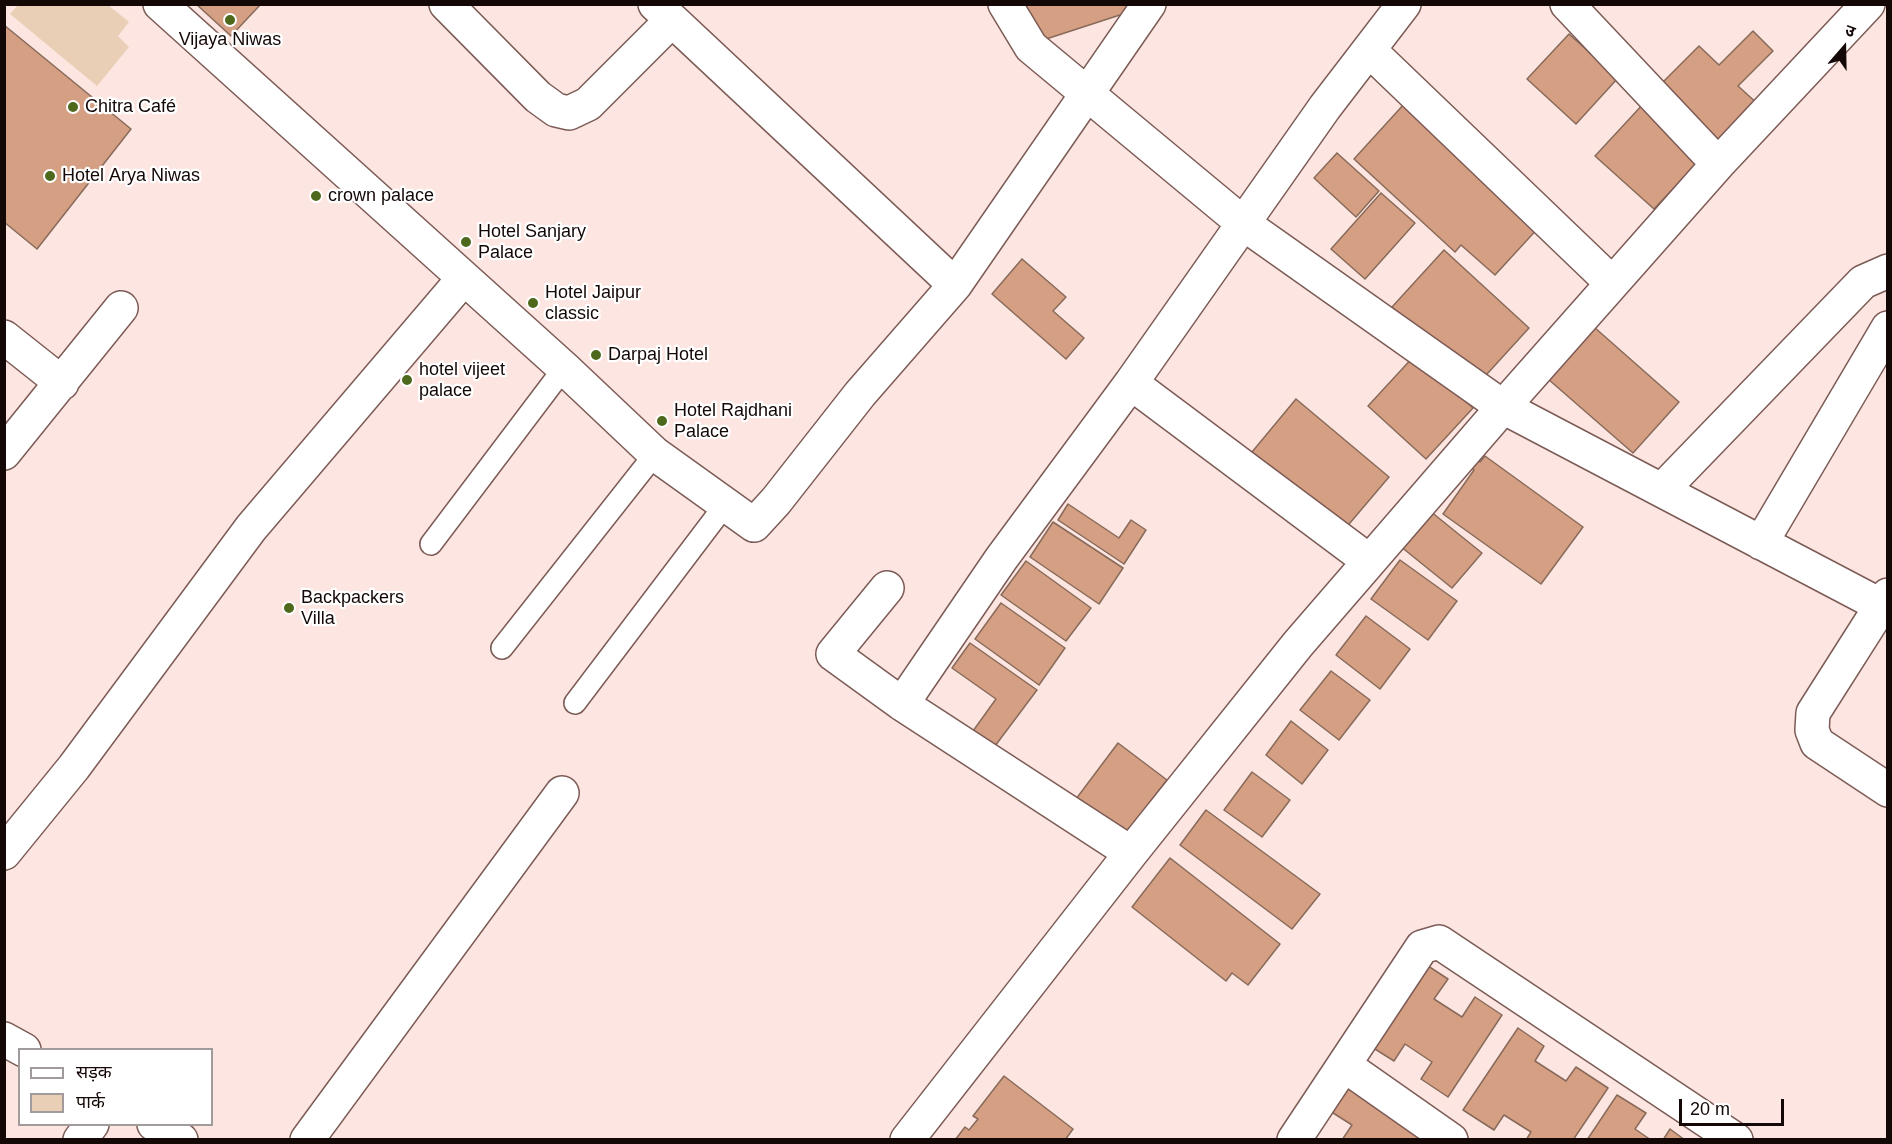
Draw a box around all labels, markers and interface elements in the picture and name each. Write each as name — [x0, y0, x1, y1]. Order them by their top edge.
marker: Vijaya Niwas — [223, 13, 237, 27]
north arrow — [1814, 18, 1874, 78]
text: उ — [1843, 21, 1858, 40]
place label: Vijaya Niwas — [179, 29, 281, 51]
place label: Chitra Café — [85, 96, 176, 118]
marker: Chitra Café — [66, 100, 80, 114]
place label: Hotel Arya Niwas — [62, 165, 200, 187]
marker: Hotel Arya Niwas — [43, 169, 57, 183]
place label: crown palace — [328, 185, 434, 207]
marker: crown palace — [309, 189, 323, 203]
place label: Hotel Sanjary Palace — [478, 221, 586, 264]
marker: Hotel Sanjary Palace — [459, 235, 473, 249]
place label: Hotel Jaipur classic — [545, 282, 641, 324]
marker: Hotel Jaipur classic — [526, 296, 540, 310]
place label: Darpaj Hotel — [608, 344, 708, 366]
marker: Darpaj Hotel — [589, 348, 603, 362]
place label: hotel vijeet palace — [419, 359, 505, 401]
marker: hotel vijeet palace — [400, 373, 414, 387]
place label: Hotel Rajdhani Palace — [674, 400, 792, 442]
marker: Hotel Rajdhani Palace — [655, 414, 669, 428]
place label: Backpackers Villa — [301, 587, 404, 630]
marker: Backpackers Villa — [282, 601, 296, 615]
legend — [18, 1048, 213, 1126]
text: सड़क — [76, 1062, 112, 1082]
scale bar — [1682, 1087, 1787, 1125]
text: पार्क — [76, 1092, 105, 1112]
text: 20 m — [1690, 1099, 1730, 1119]

